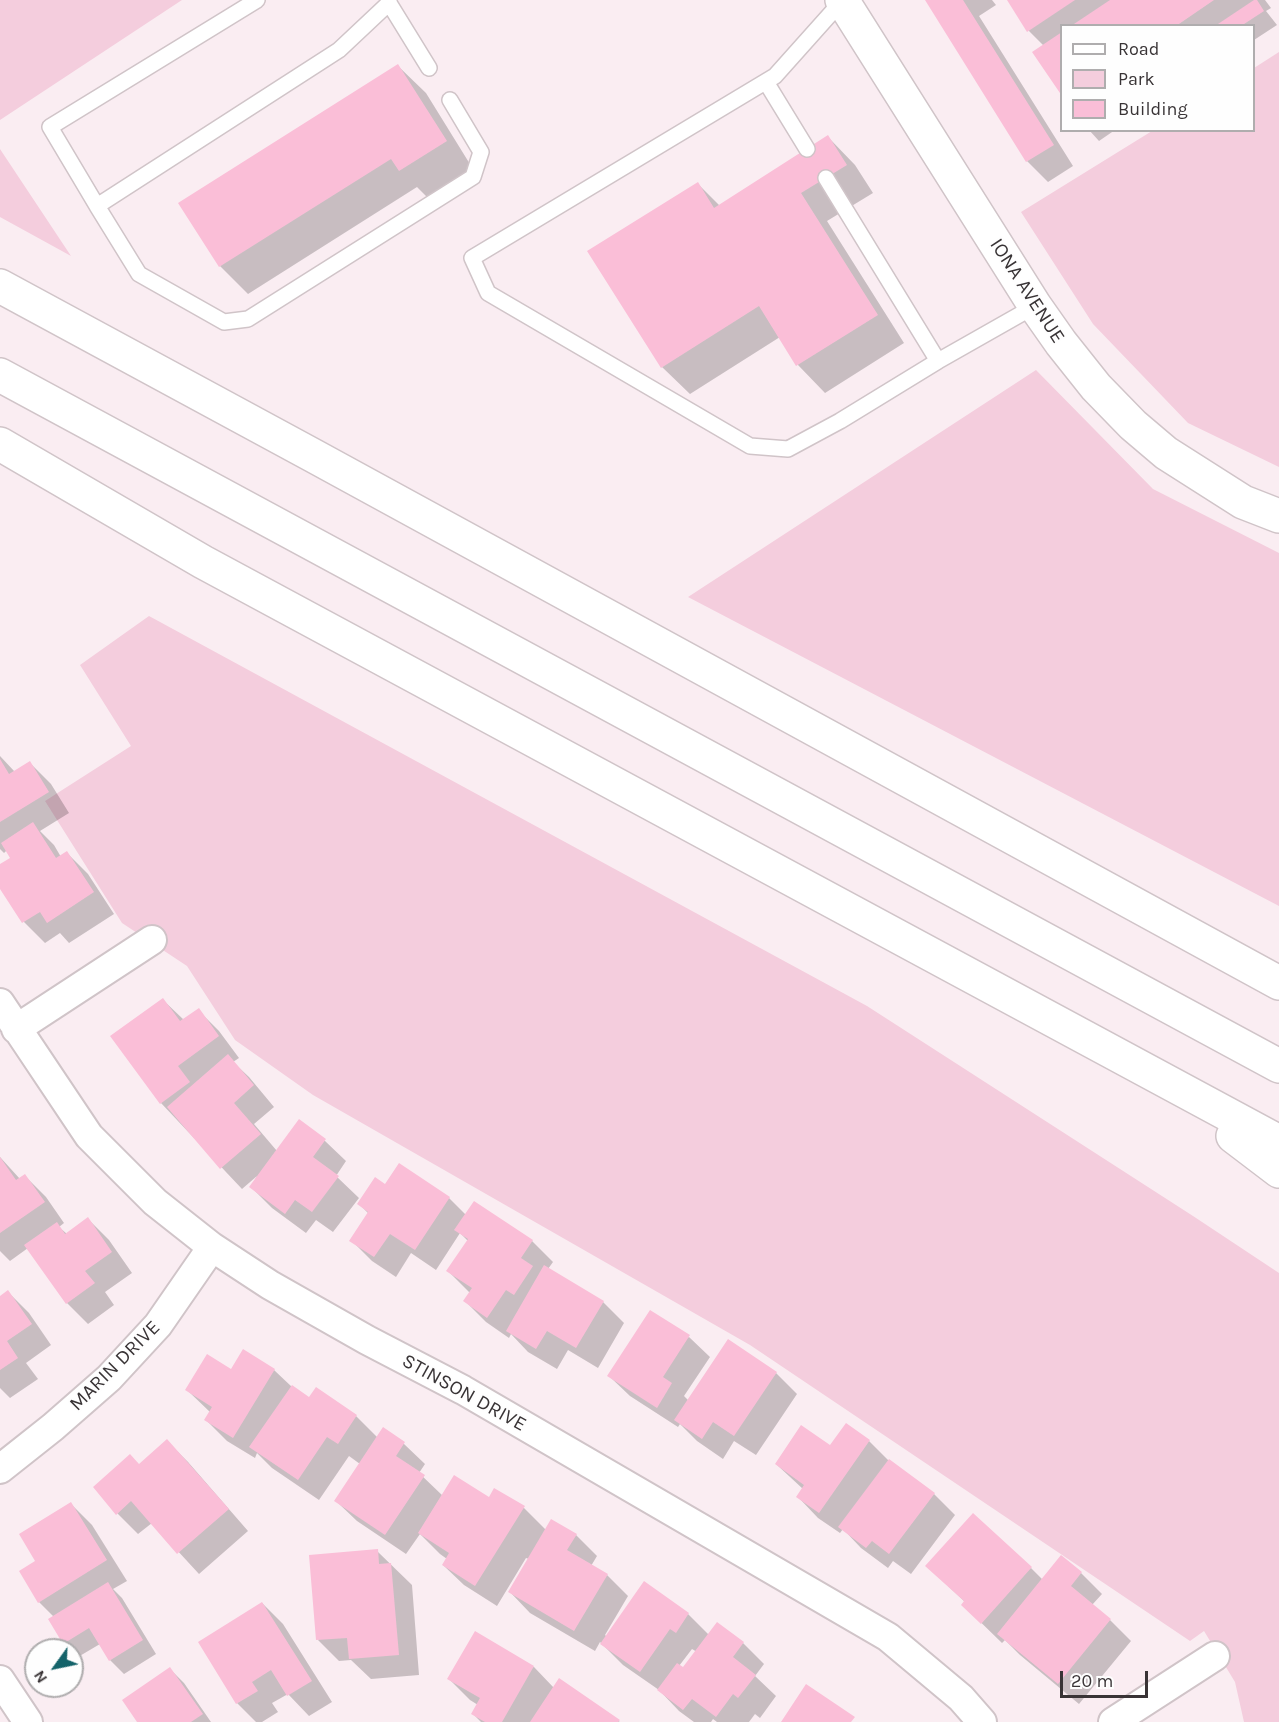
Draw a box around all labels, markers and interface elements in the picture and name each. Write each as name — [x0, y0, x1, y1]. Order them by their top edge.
legend — [1060, 24, 1255, 132]
text: Road — [1118, 38, 1159, 60]
text: Park — [1118, 68, 1155, 90]
text: Building — [1118, 98, 1188, 120]
street label: IONA AVENUE — [984, 234, 1070, 348]
street label: MARIN DRIVE — [65, 1316, 165, 1416]
street label: STINSON DRIVE — [398, 1349, 530, 1437]
north arrow — [24, 1638, 84, 1698]
scale bar — [1063, 1659, 1152, 1697]
text: N — [29, 1667, 51, 1687]
text: 20 m — [1071, 1670, 1113, 1692]

